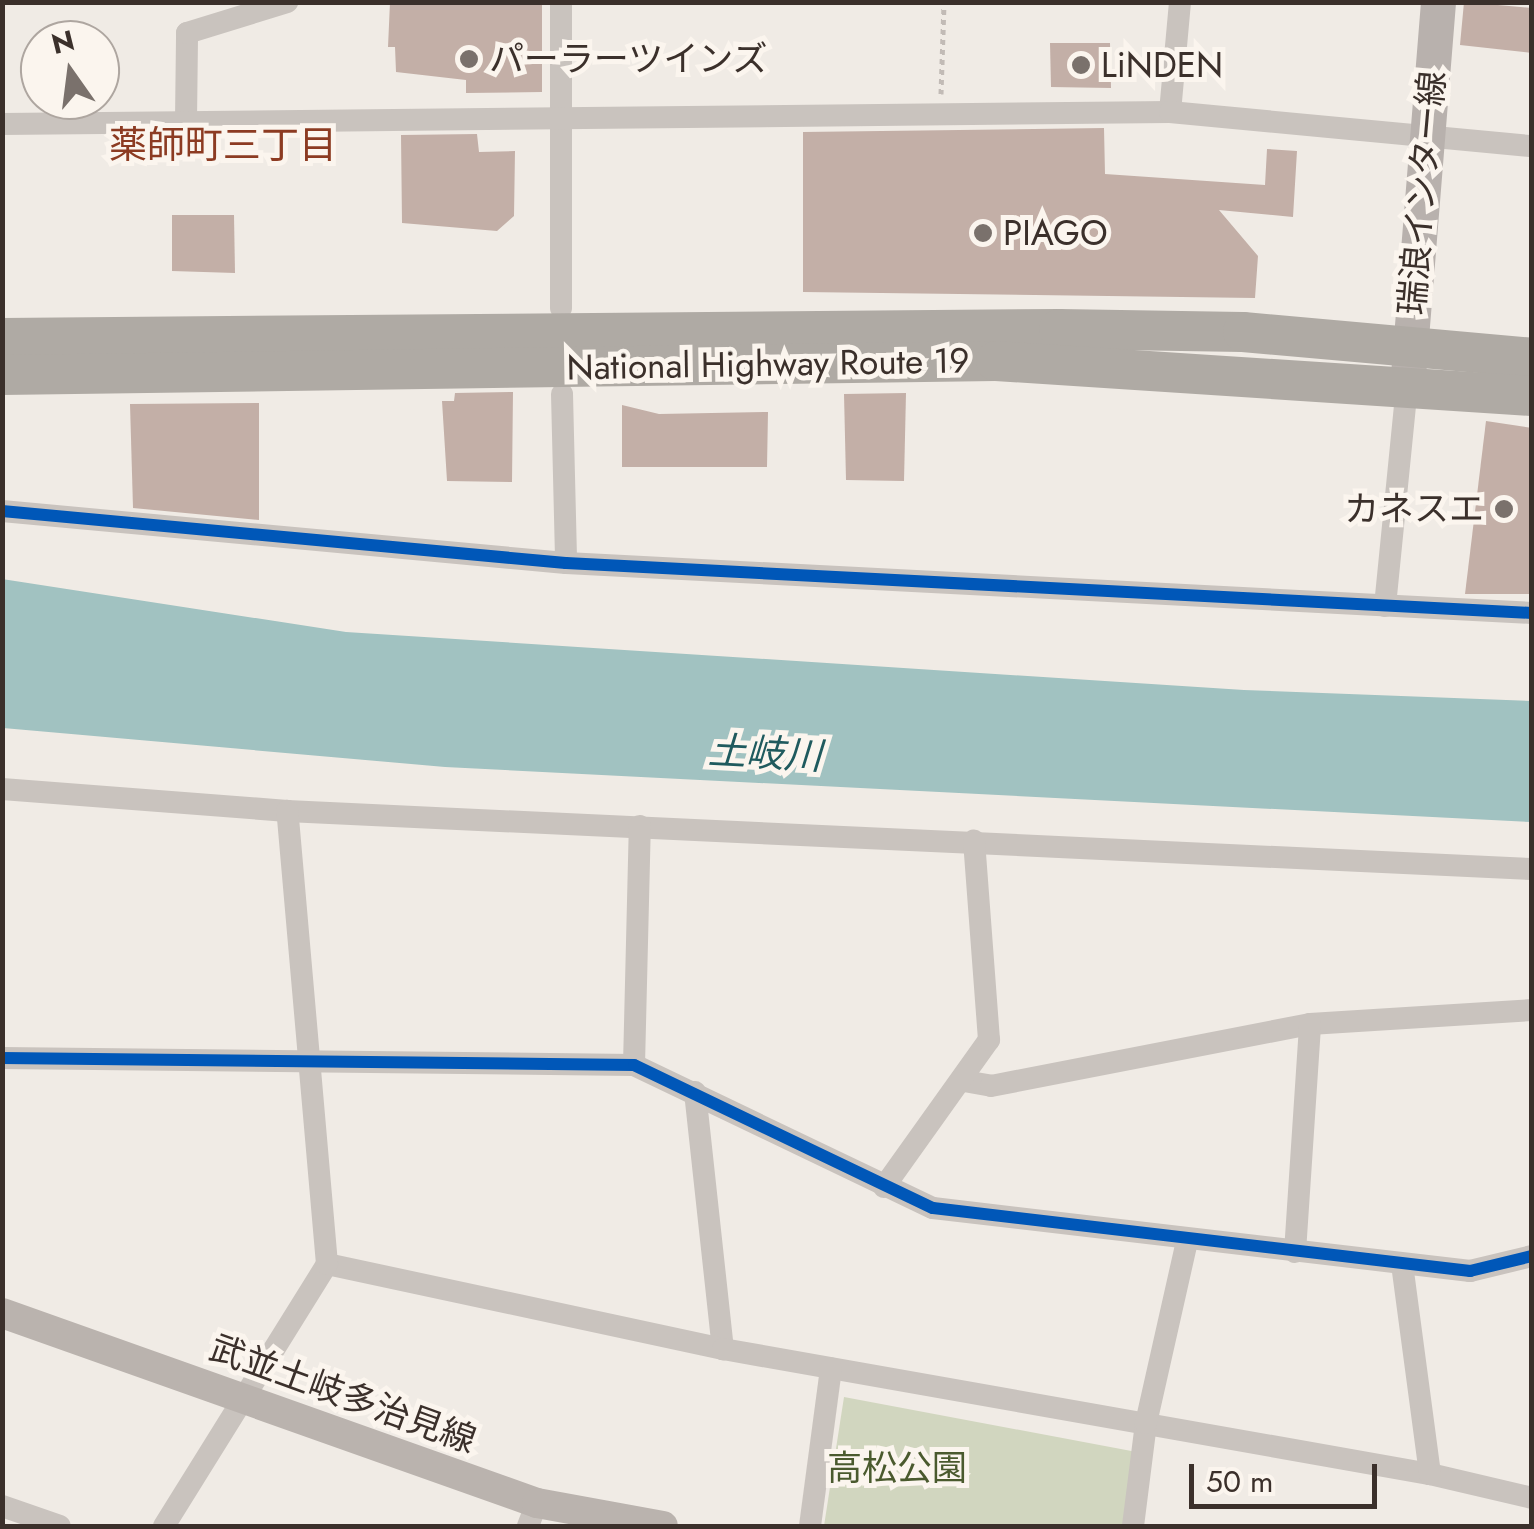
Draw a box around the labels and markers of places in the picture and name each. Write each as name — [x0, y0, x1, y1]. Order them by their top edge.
place label: パーラーツインズ — [489, 38, 769, 80]
place label: LiNDEN — [1101, 44, 1223, 86]
marker: パーラーツインズ — [458, 48, 480, 70]
marker: LiNDEN — [1070, 54, 1092, 76]
place label: PIAGO — [1003, 212, 1108, 254]
marker: PIAGO — [972, 222, 994, 244]
place label: カネスエ — [1344, 488, 1484, 530]
marker: カネスエ — [1493, 498, 1515, 520]

